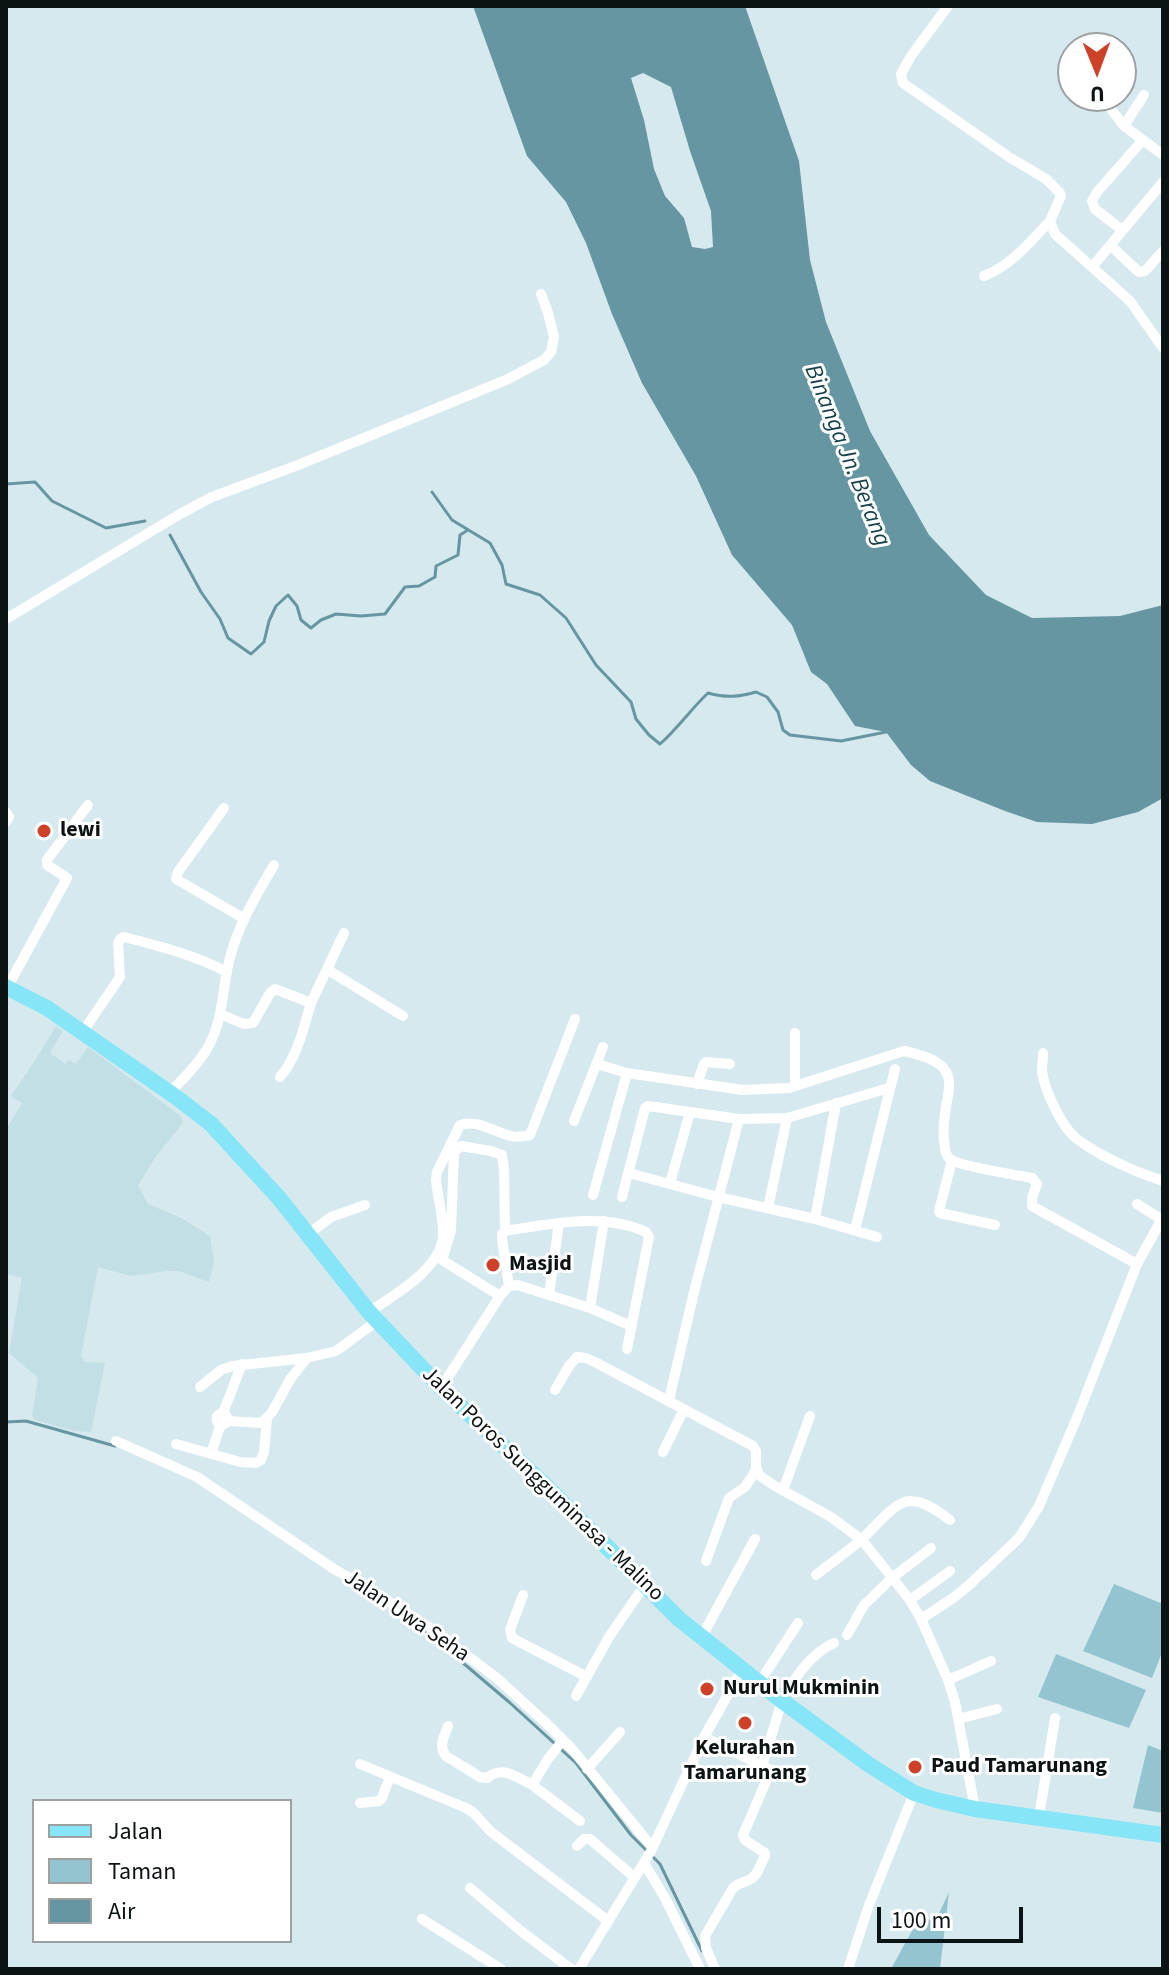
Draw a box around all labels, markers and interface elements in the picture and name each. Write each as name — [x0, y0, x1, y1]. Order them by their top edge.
north arrow — [1057, 32, 1137, 112]
text: U — [1090, 78, 1105, 110]
water label: Binanga Jn. Berang — [796, 361, 896, 551]
place label: lewi — [60, 818, 101, 844]
marker: lewi — [35, 822, 53, 840]
place label: Masjid — [509, 1252, 572, 1278]
marker: Masjid — [484, 1256, 502, 1274]
street label: Jalan Poros Sungguminasa - Malino — [416, 1362, 668, 1608]
street label: Jalan Uwa Seha — [338, 1565, 474, 1669]
place label: Nurul Mukminin — [723, 1676, 880, 1702]
marker: Nurul Mukminin — [698, 1680, 716, 1698]
marker: Kelurahan Tamarunang — [736, 1714, 754, 1732]
place label: Kelurahan Tamarunang — [684, 1736, 806, 1788]
place label: Paud Tamarunang — [931, 1754, 1107, 1780]
marker: Paud Tamarunang — [906, 1758, 924, 1776]
legend — [32, 1799, 292, 1943]
text: Jalan — [108, 1814, 163, 1849]
text: Taman — [108, 1854, 176, 1889]
scale bar — [881, 1891, 1027, 1941]
text: Air — [108, 1894, 135, 1929]
text: 100 m — [891, 1903, 951, 1938]

